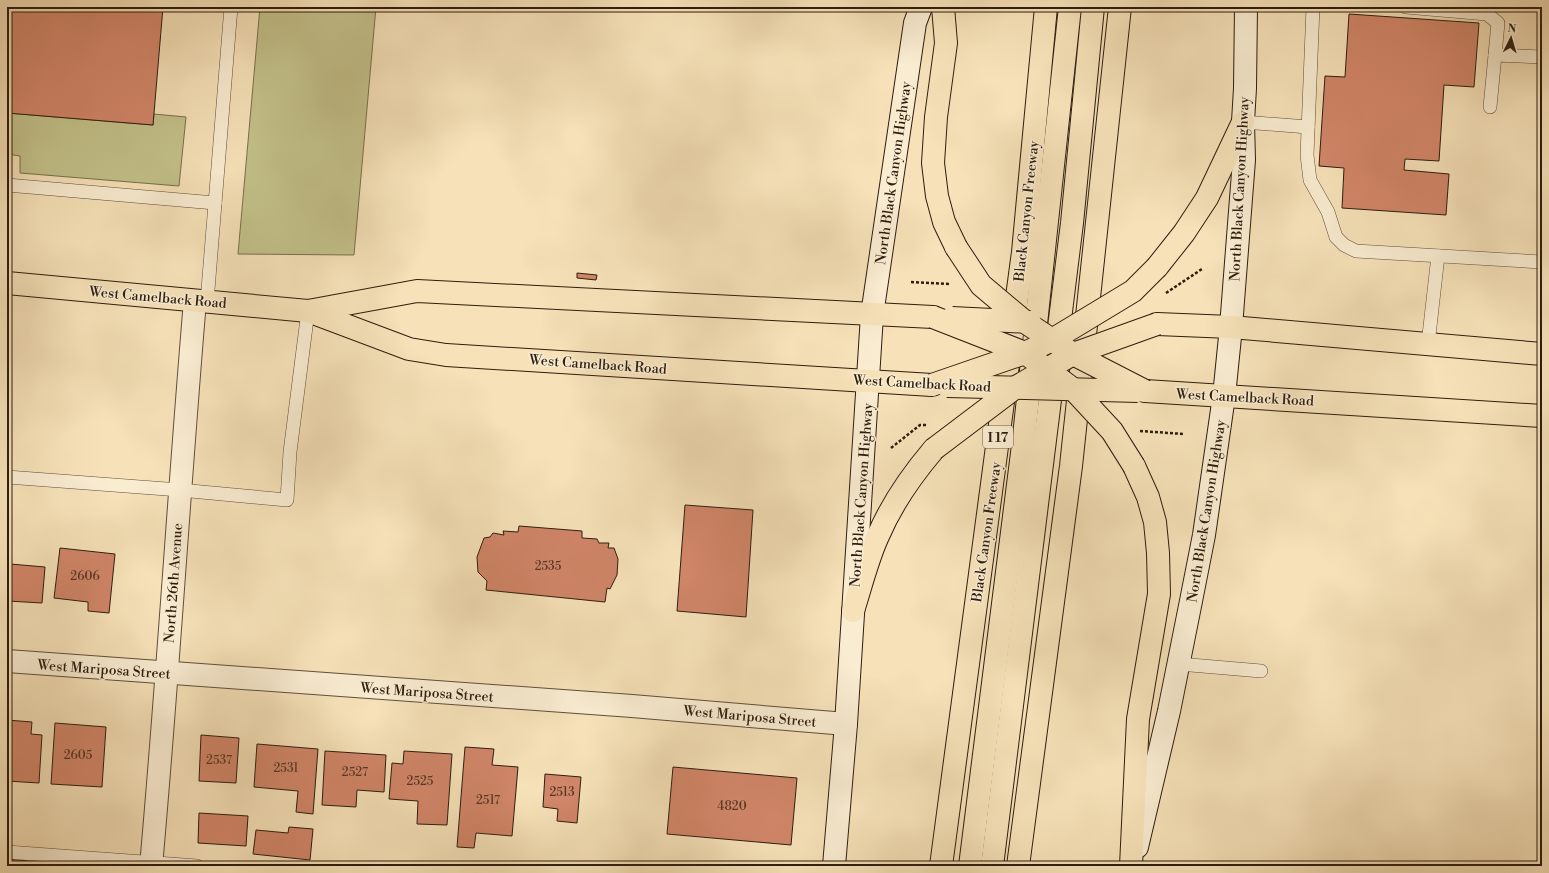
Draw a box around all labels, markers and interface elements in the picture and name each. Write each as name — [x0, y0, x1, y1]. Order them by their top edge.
north arrow — [1491, 18, 1531, 58]
text: N — [1507, 22, 1517, 36]
street label: North Black Canyon Highway — [872, 80, 916, 266]
street label: North Black Canyon Highway — [1226, 96, 1254, 282]
street label: Black Canyon Freeway — [1011, 140, 1043, 283]
street label: West Camelback Road — [87, 283, 227, 313]
street label: West Camelback Road — [528, 351, 667, 379]
street label: West Camelback Road — [852, 371, 991, 397]
street label: West Camelback Road — [1175, 385, 1314, 411]
street label: North Black Canyon Highway — [847, 402, 877, 588]
street label: North Black Canyon Highway — [1184, 418, 1230, 604]
road number: I 17 — [983, 426, 1013, 448]
street label: Black Canyon Freeway — [968, 461, 1006, 604]
street label: North 26th Avenue — [161, 523, 187, 643]
house number: 2535 — [535, 559, 562, 574]
house number: 2606 — [70, 569, 100, 584]
street label: West Mariposa Street — [36, 656, 171, 684]
street label: West Mariposa Street — [359, 679, 494, 707]
street label: West Mariposa Street — [682, 702, 817, 732]
house number: 2605 — [64, 748, 93, 763]
house number: 2537 — [206, 753, 232, 768]
house number: 2531 — [274, 761, 299, 776]
house number: 2527 — [342, 765, 368, 780]
house number: 2525 — [407, 774, 434, 789]
house number: 2513 — [549, 785, 575, 800]
house number: 2517 — [476, 793, 500, 808]
house number: 4820 — [717, 799, 747, 814]

